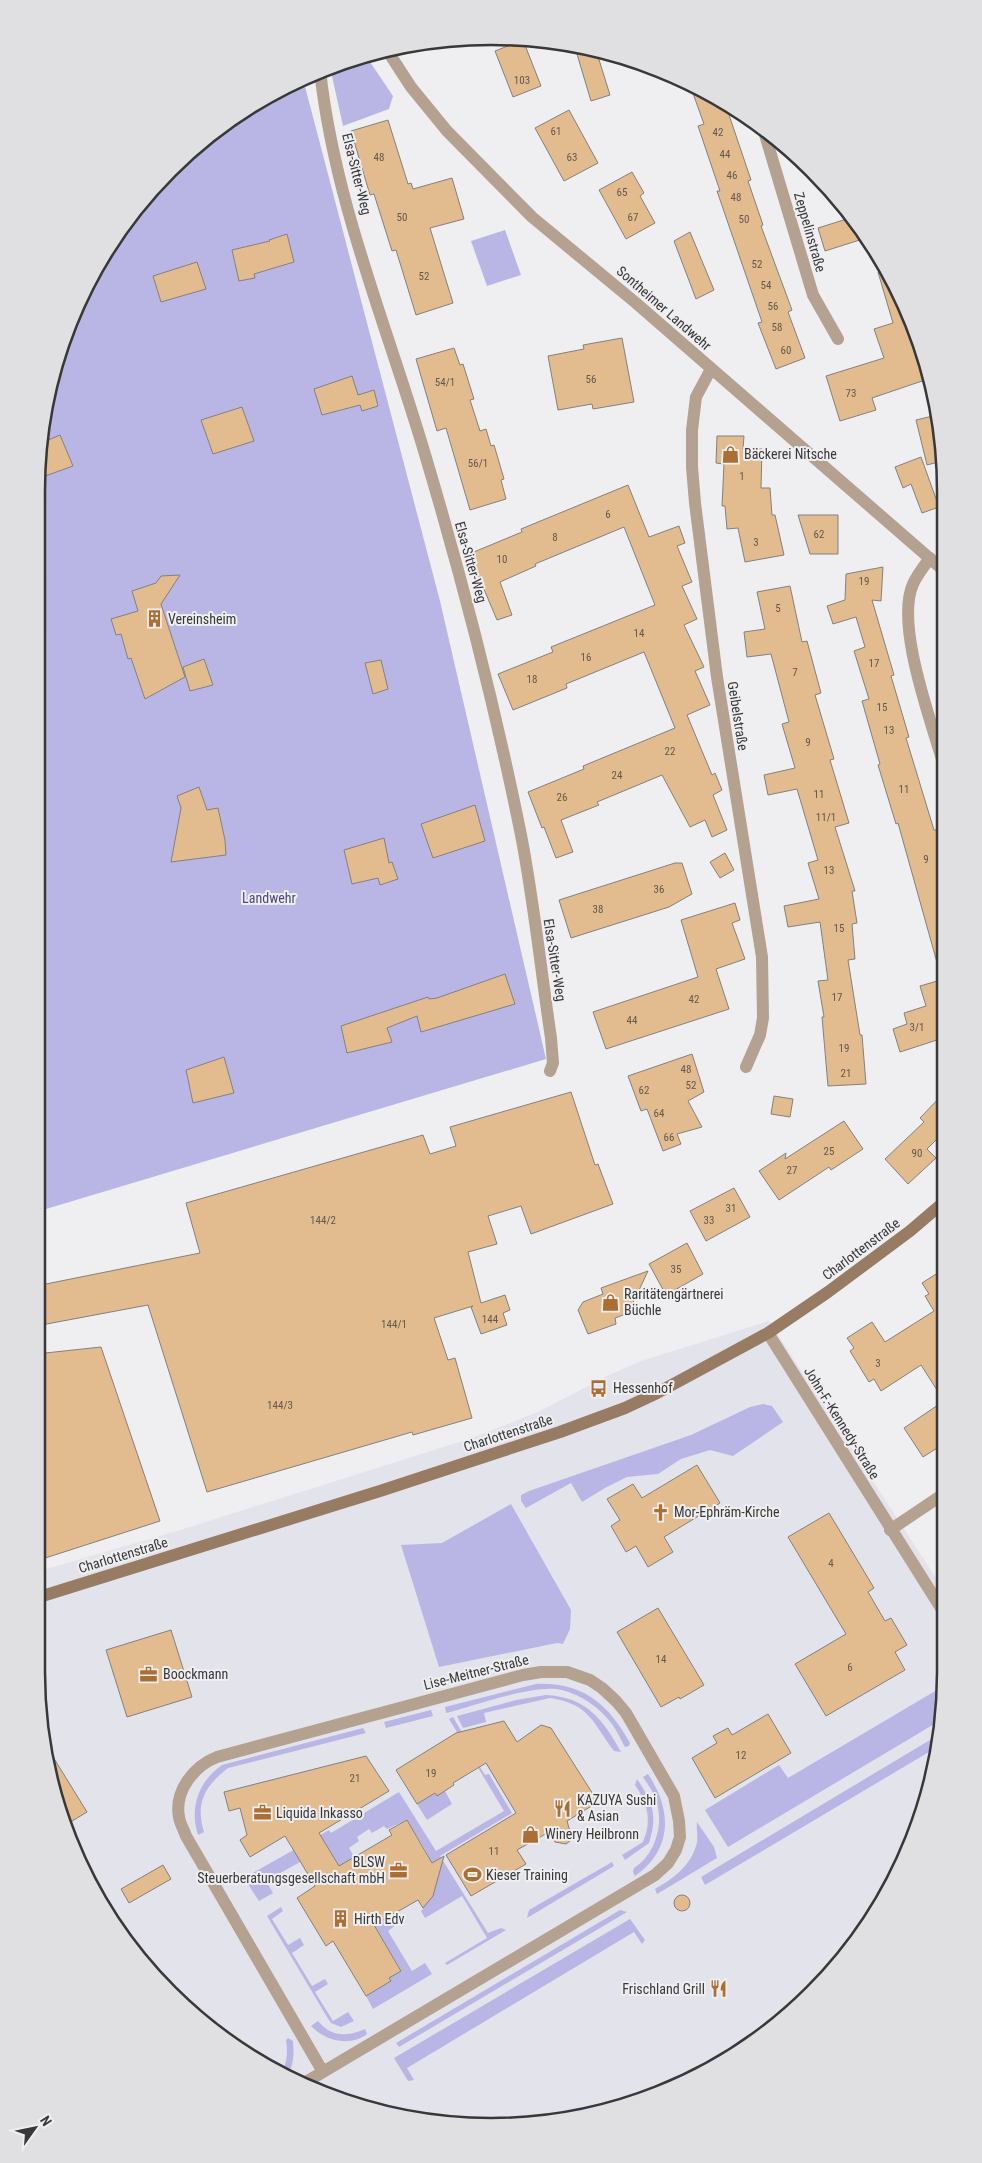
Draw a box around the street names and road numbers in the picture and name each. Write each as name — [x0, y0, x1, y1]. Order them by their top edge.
street label: Elsa-Sitter-Weg — [339, 131, 375, 217]
street label: Zeppelinstraße — [791, 190, 829, 274]
street label: Sontheimer Landwehr — [613, 263, 715, 353]
street label: Elsa-Sitter-Weg — [452, 520, 490, 604]
street label: Geibelstraße — [725, 680, 751, 752]
street label: Elsa-Sitter-Weg — [541, 917, 569, 1003]
street label: Charlottenstraße — [819, 1214, 903, 1283]
street label: John-F.-Kennedy-Straße — [801, 1364, 883, 1483]
street label: Charlottenstraße — [461, 1411, 555, 1455]
street label: Charlottenstraße — [76, 1534, 170, 1576]
street label: Lise-Meitner-Straße — [422, 1651, 531, 1693]

